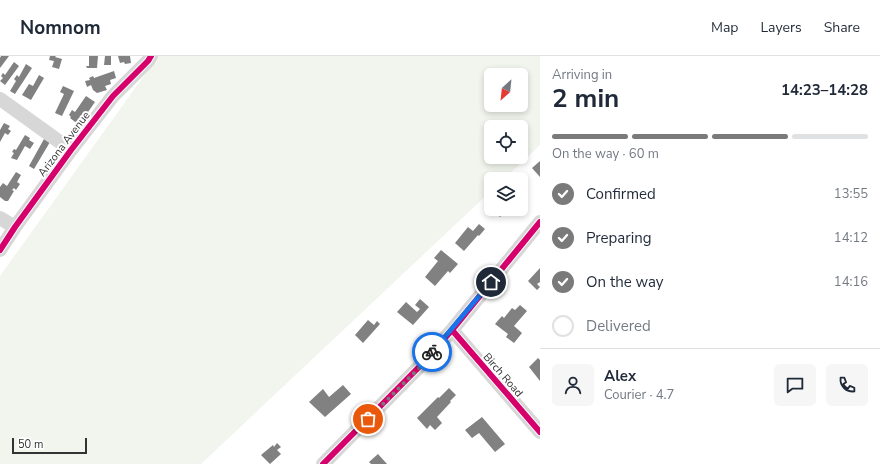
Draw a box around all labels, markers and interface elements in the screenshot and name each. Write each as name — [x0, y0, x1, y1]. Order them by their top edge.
text: Nomnom — [20, 15, 101, 41]
text: Map — [711, 18, 738, 37]
text: Layers — [760, 18, 802, 37]
text: Share — [824, 18, 860, 37]
text: Arriving in — [552, 66, 612, 84]
north arrow — [484, 68, 528, 112]
map controls — [484, 68, 528, 216]
text: 14:23–14:28 — [781, 80, 868, 100]
text: 2 min — [552, 81, 619, 116]
street label: Arizona Avenue — [35, 108, 94, 180]
button: locate — [484, 120, 528, 164]
text: On the way · 60 m — [552, 145, 659, 163]
button: layers — [484, 172, 528, 216]
icon: check — [552, 183, 574, 205]
text: Confirmed — [586, 184, 656, 204]
text: 13:55 — [834, 185, 868, 203]
icon: check — [552, 227, 574, 249]
text: Preparing — [586, 228, 651, 248]
text: 14:12 — [834, 229, 868, 247]
pin — [474, 265, 508, 299]
icon: home — [480, 271, 502, 293]
icon: check — [552, 271, 574, 293]
text: On the way — [586, 272, 664, 292]
text: 14:16 — [834, 273, 868, 291]
text: Delivered — [586, 316, 651, 336]
courier — [412, 332, 452, 372]
icon: bike — [421, 341, 443, 363]
street label: Birch Road — [480, 350, 526, 400]
button: person — [552, 364, 594, 406]
button: chat — [774, 364, 816, 406]
button: phone — [826, 364, 868, 406]
text: Alex — [604, 366, 636, 386]
text: Courier · 4.7 — [604, 386, 674, 404]
pin — [351, 402, 385, 436]
icon: bag — [357, 408, 379, 430]
scale bar — [12, 436, 87, 455]
text: 50 m — [18, 437, 43, 452]

